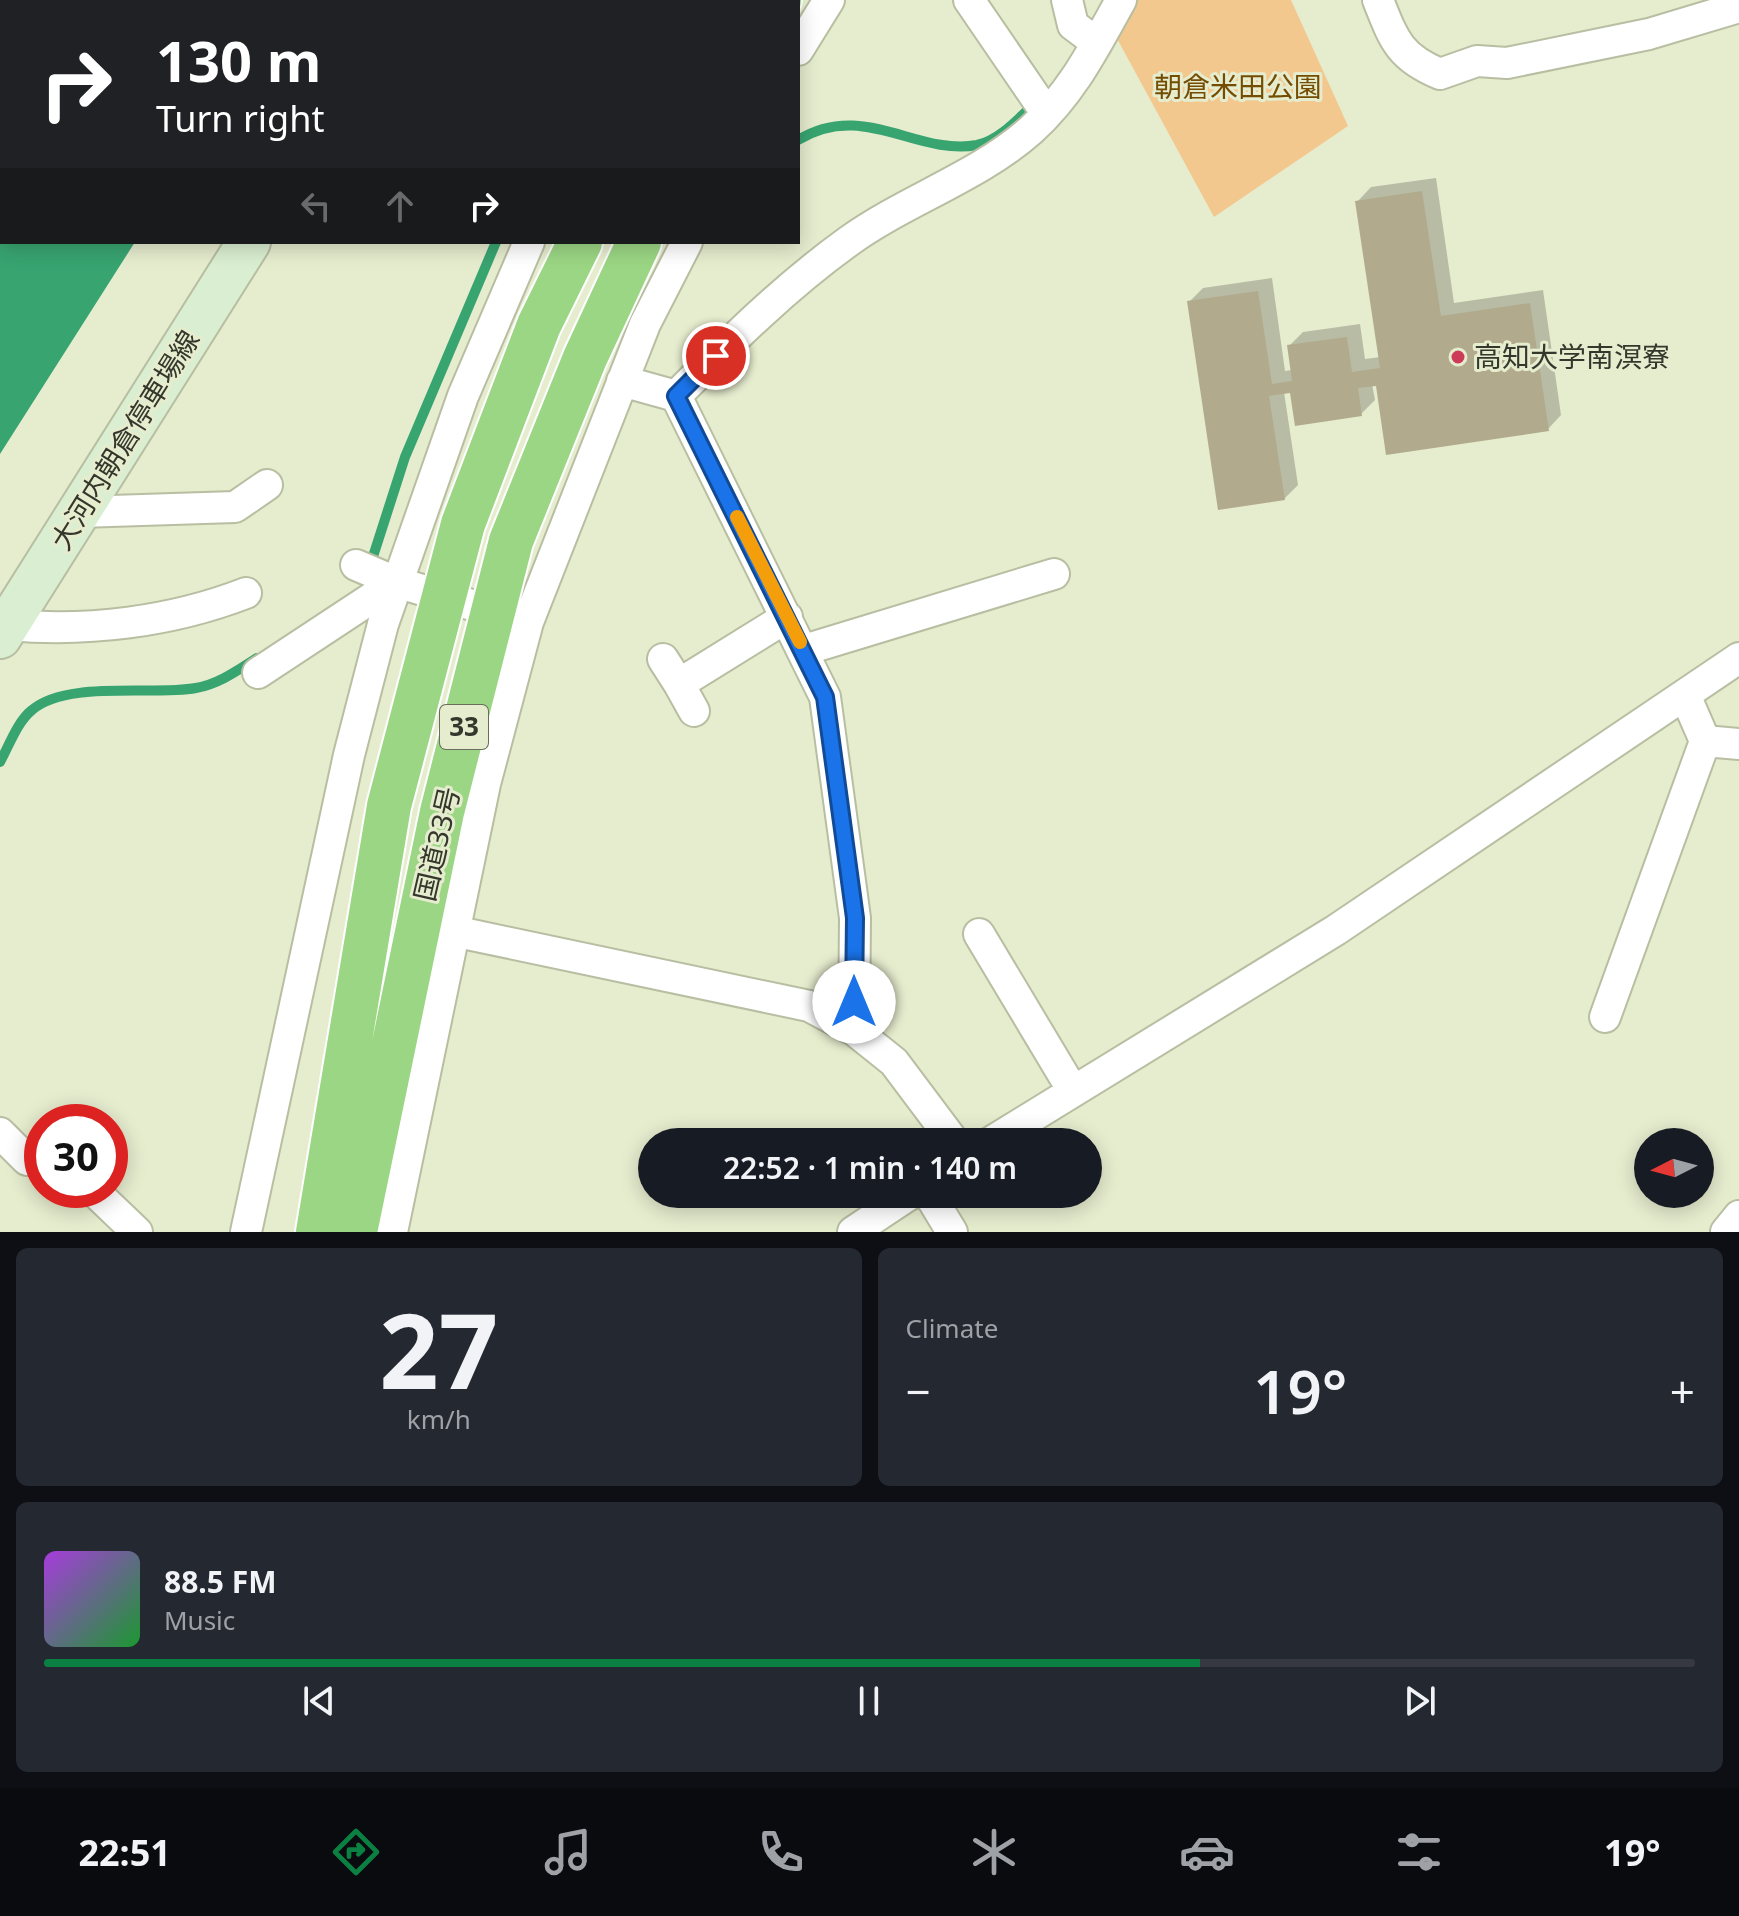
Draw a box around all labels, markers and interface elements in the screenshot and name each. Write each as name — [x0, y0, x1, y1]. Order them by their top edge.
text: 130 m — [156, 22, 321, 98]
icon: right — [24, 32, 128, 136]
park label: 朝倉米田公園 — [1154, 67, 1322, 105]
text: Turn right — [156, 94, 324, 143]
icon: left — [294, 184, 338, 228]
icon: ahead — [378, 184, 422, 228]
icon: right — [462, 184, 506, 228]
pin — [682, 322, 750, 390]
street label: 大河内朝倉停車場線 — [41, 323, 207, 556]
icon: arrive — [694, 334, 738, 378]
place label: 高知大学南溟寮 — [1474, 337, 1670, 375]
marker: 高知大学南溟寮 — [1449, 348, 1467, 366]
road number: 33 — [440, 705, 488, 749]
street label: 国道33号 — [404, 783, 468, 905]
position arrow — [812, 960, 896, 1044]
speed limit sign: 30 — [24, 1104, 128, 1208]
north arrow — [1634, 1128, 1714, 1208]
map controls — [1634, 1128, 1714, 1208]
text: 22:52 · 1 min · 140 m — [723, 1147, 1017, 1188]
text: 27 — [379, 1278, 498, 1419]
text: Climate — [906, 1310, 998, 1346]
text: 19° — [1253, 1350, 1347, 1432]
text: − — [906, 1361, 931, 1421]
text: + — [1670, 1361, 1695, 1421]
text: km/h — [407, 1401, 471, 1437]
text: 88.5 FM — [164, 1561, 276, 1602]
text: Music — [164, 1602, 235, 1638]
icon: previous — [297, 1679, 341, 1723]
icon: pause — [847, 1679, 891, 1723]
icon: next — [1398, 1679, 1442, 1723]
icon: directions — [328, 1824, 384, 1880]
icon: music — [540, 1824, 596, 1880]
icon: phone — [753, 1824, 809, 1880]
icon: climate — [966, 1824, 1022, 1880]
icon: car — [1179, 1824, 1235, 1880]
icon: filters — [1391, 1824, 1447, 1880]
text: 22:51 — [78, 1828, 171, 1877]
text: 19° — [1604, 1828, 1661, 1877]

